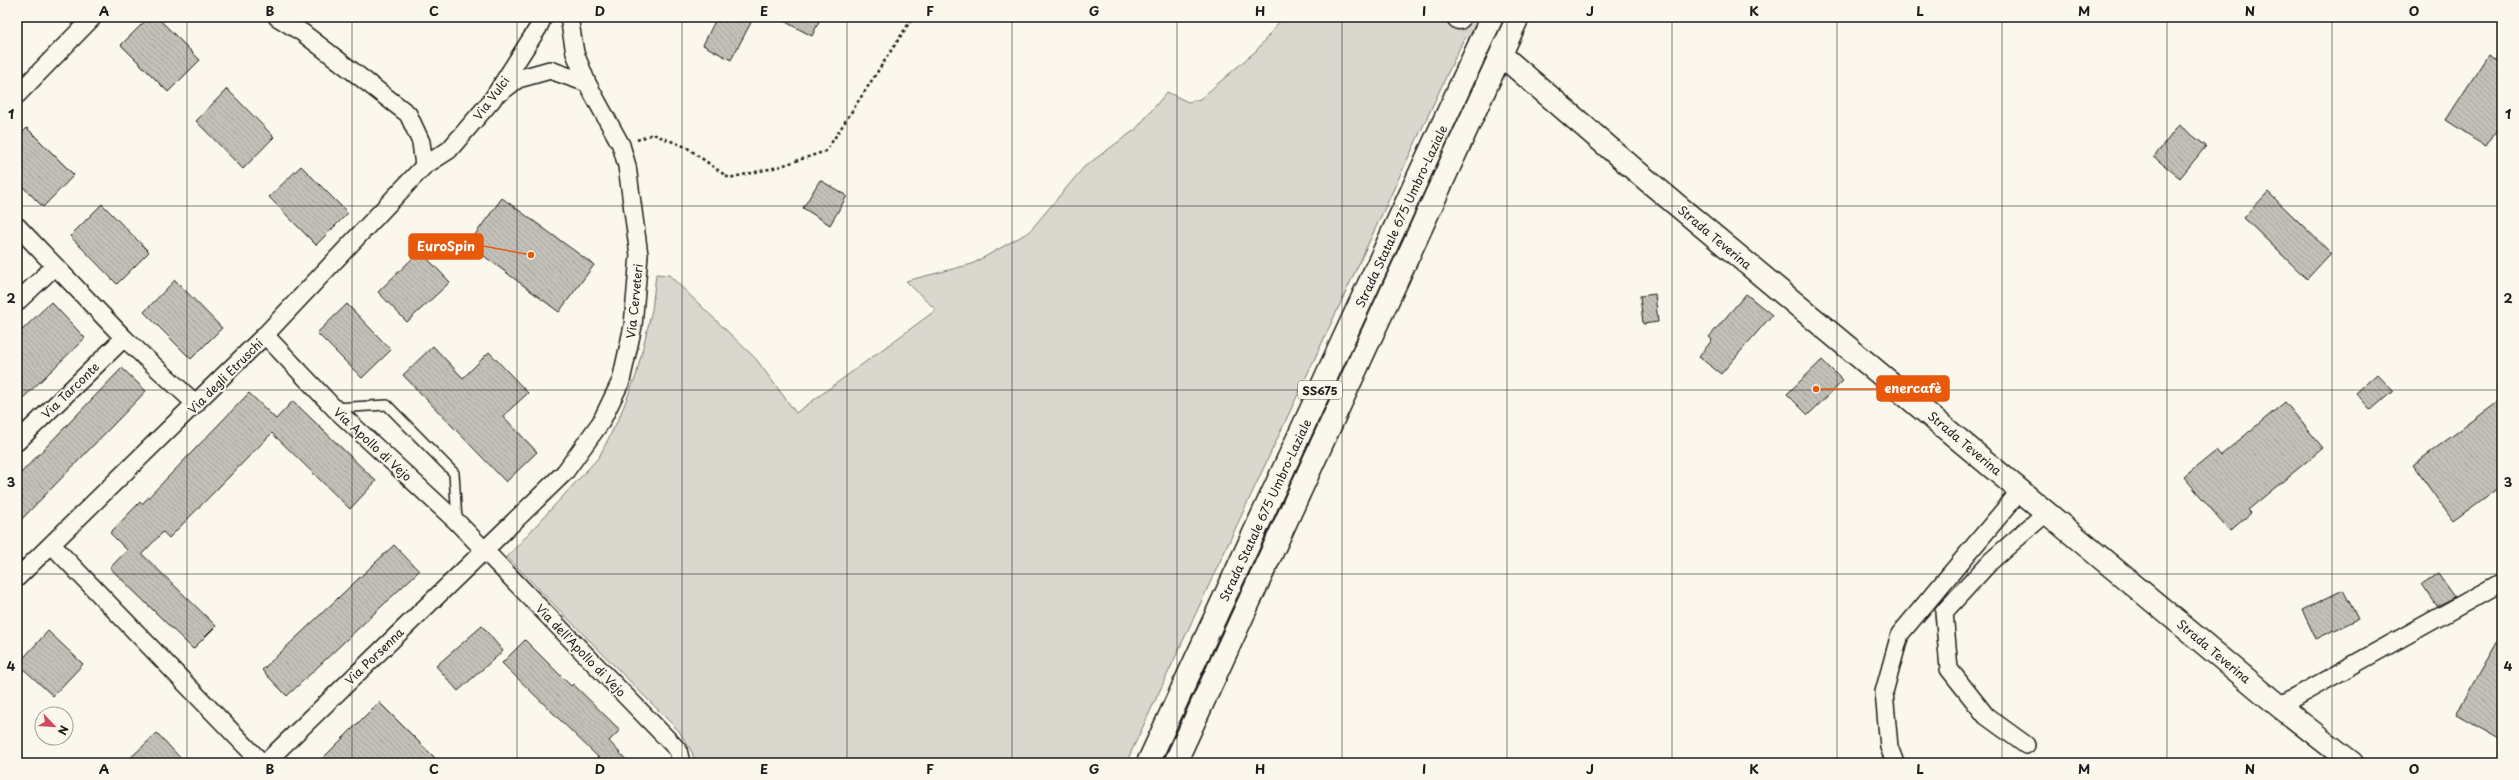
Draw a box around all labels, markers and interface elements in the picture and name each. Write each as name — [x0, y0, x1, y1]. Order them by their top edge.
text: A — [99, 1, 109, 20]
text: B — [266, 1, 275, 20]
text: C — [429, 1, 439, 20]
text: D — [595, 1, 605, 20]
text: E — [760, 1, 768, 20]
text: F — [926, 1, 934, 20]
text: G — [1089, 1, 1099, 20]
text: H — [1255, 1, 1265, 20]
text: I — [1422, 1, 1426, 20]
text: J — [1586, 1, 1594, 20]
text: K — [1749, 1, 1759, 20]
text: L — [1916, 1, 1924, 20]
text: M — [2078, 1, 2090, 20]
text: N — [2245, 1, 2255, 20]
text: O — [2409, 1, 2419, 20]
street label: Via Vulci — [469, 72, 513, 124]
text: 1 — [8, 104, 14, 123]
text: 1 — [2505, 104, 2511, 123]
street label: Strada Statale 675 Umbro-Laziale — [1351, 121, 1451, 310]
street label: Strada Teverina — [1674, 201, 1756, 274]
callout: EuroSpin — [409, 234, 483, 259]
text: EuroSpin — [417, 236, 475, 255]
street label: Via Cerveteri — [621, 263, 647, 339]
text: 2 — [6, 288, 16, 307]
text: 2 — [2503, 288, 2513, 307]
street label: Via degli Etruschi — [183, 334, 267, 418]
street label: Via Tarconte — [37, 358, 103, 422]
callout: enercafè — [1877, 376, 1949, 401]
text: enercafè — [1885, 378, 1941, 397]
road number: SS675 — [1298, 381, 1342, 399]
street label: Via Apollo di Vejo — [330, 403, 416, 485]
street label: Strada Teverina — [1924, 407, 2006, 480]
street label: Strada Statale 675 Umbro-Laziale — [1215, 415, 1315, 604]
text: 3 — [7, 472, 16, 491]
text: 3 — [2504, 472, 2513, 491]
street label: Via dell'Apollo di Vejo — [532, 599, 630, 701]
street label: Strada Teverina — [2173, 615, 2255, 688]
street label: Via Porsenna — [340, 623, 408, 689]
text: 4 — [7, 656, 16, 675]
text: 4 — [2504, 656, 2513, 675]
north arrow — [34, 706, 74, 746]
text: N — [54, 723, 73, 738]
text: A — [99, 759, 109, 778]
text: B — [266, 759, 275, 778]
text: C — [429, 759, 439, 778]
text: D — [595, 759, 605, 778]
text: E — [760, 759, 768, 778]
text: F — [926, 759, 934, 778]
text: G — [1089, 759, 1099, 778]
text: H — [1255, 759, 1265, 778]
text: I — [1422, 759, 1426, 778]
text: J — [1586, 759, 1594, 778]
text: K — [1749, 759, 1759, 778]
text: L — [1916, 759, 1924, 778]
text: M — [2078, 759, 2090, 778]
text: N — [2245, 759, 2255, 778]
text: O — [2409, 759, 2419, 778]

